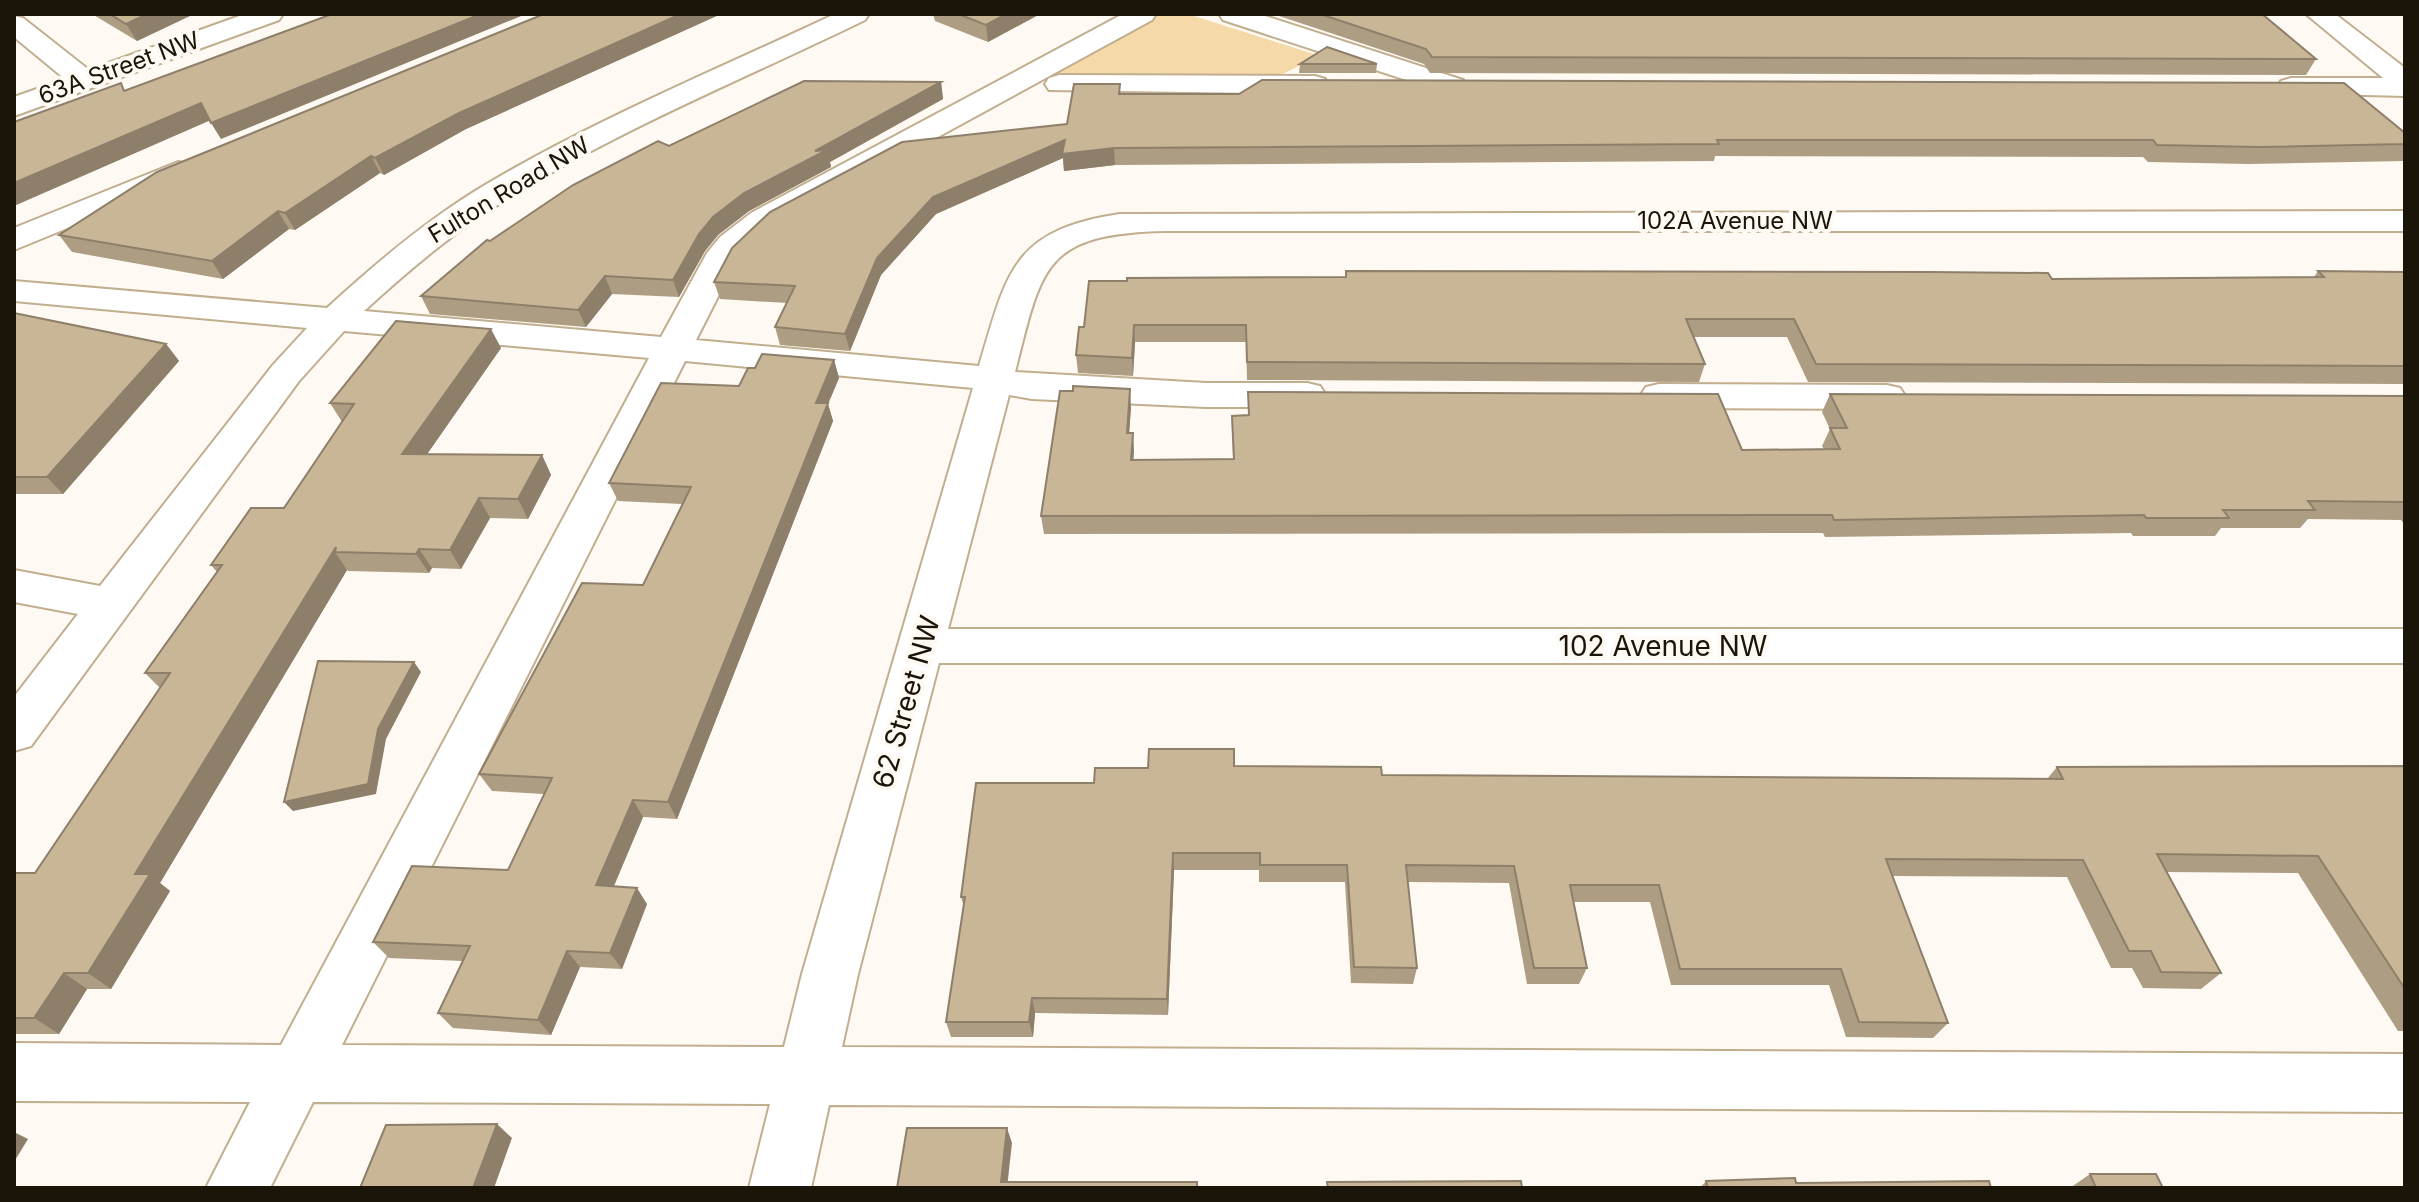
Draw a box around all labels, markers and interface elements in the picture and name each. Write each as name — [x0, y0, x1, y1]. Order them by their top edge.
street label: 63A Street NW — [34, 25, 204, 110]
street label: Fulton Road NW — [423, 130, 595, 249]
street label: 102A Avenue NW — [1637, 206, 1833, 235]
street label: 62 Street NW — [865, 612, 947, 792]
street label: 102 Avenue NW — [1559, 629, 1767, 663]

